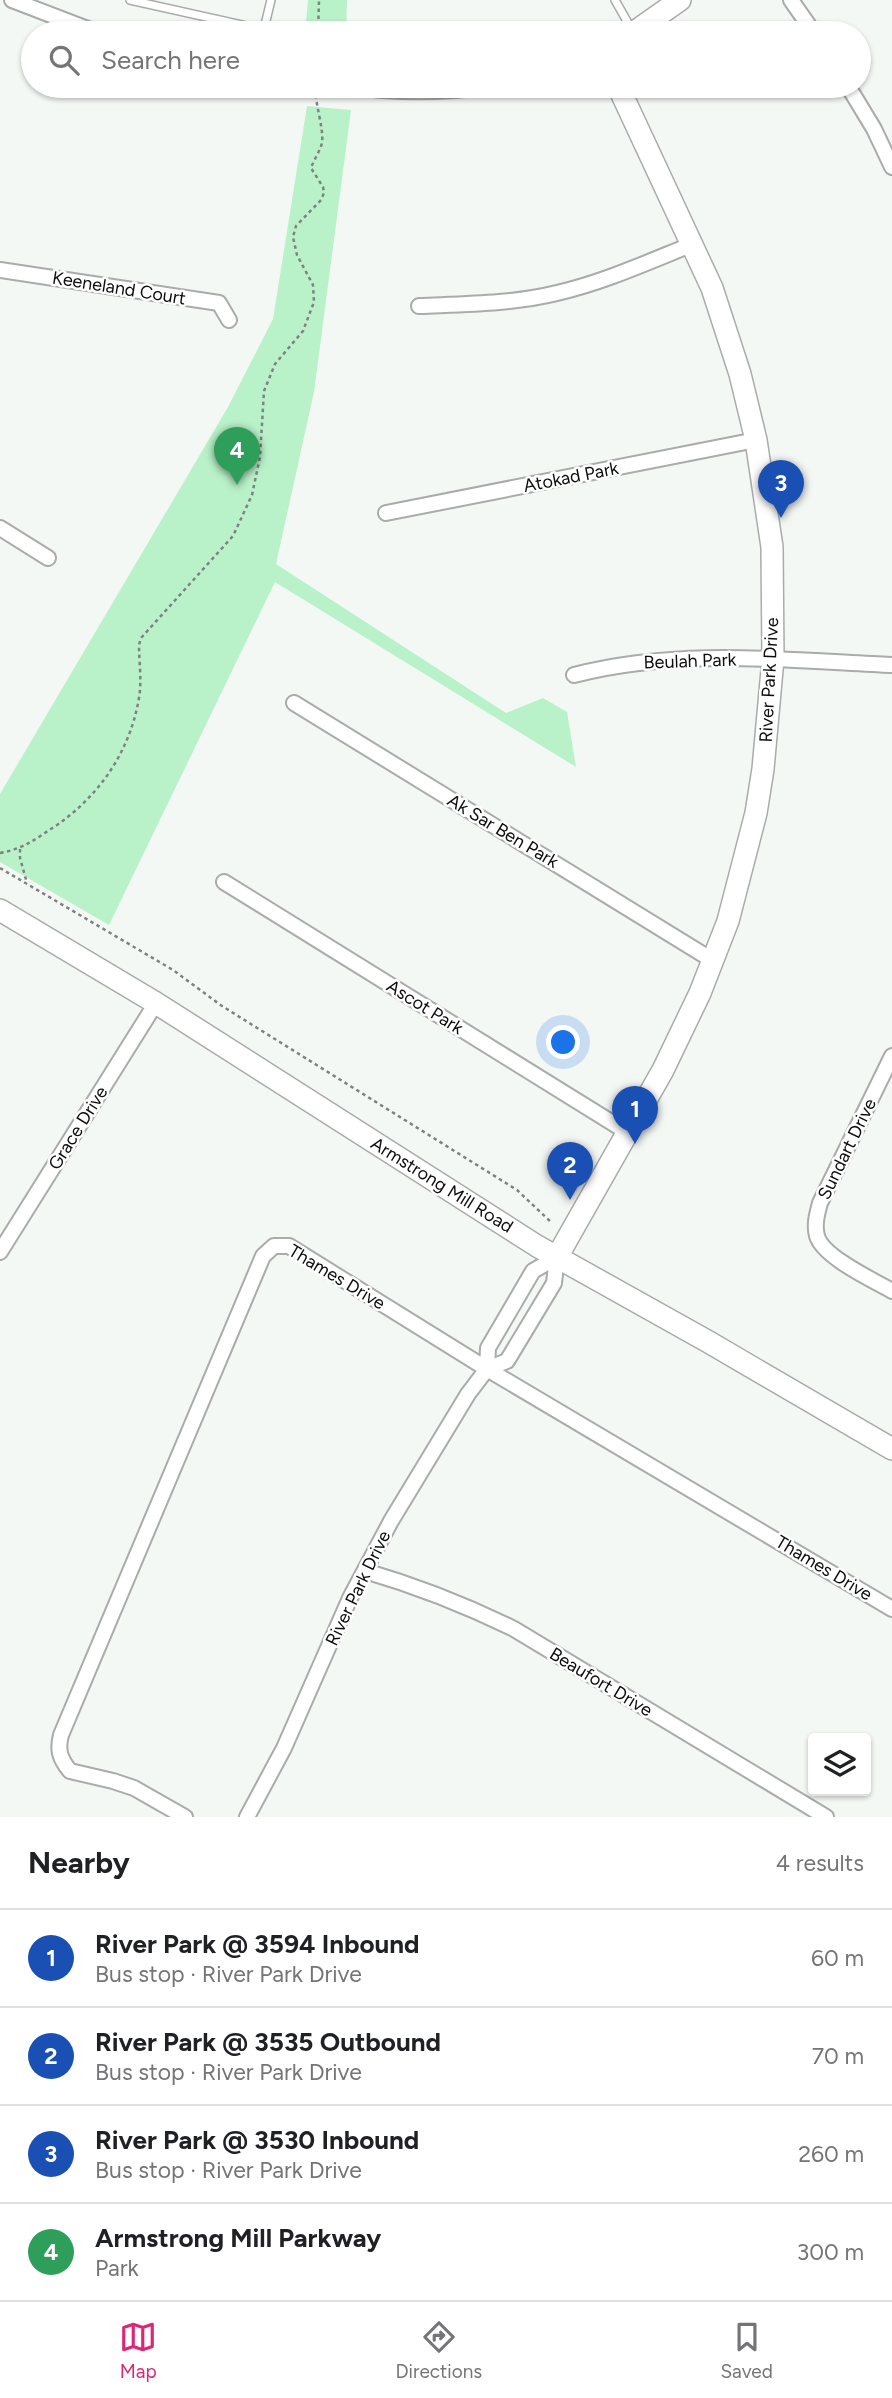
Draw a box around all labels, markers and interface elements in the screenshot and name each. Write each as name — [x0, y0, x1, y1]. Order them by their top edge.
search box — [21, 21, 871, 98]
icon: search — [45, 41, 83, 79]
text: Search here — [101, 44, 240, 76]
street label: Keeneland Court — [51, 267, 188, 309]
pin: 4 — [214, 427, 260, 485]
street label: Atokad Park — [522, 457, 621, 497]
pin: 3 — [758, 460, 804, 518]
street label: River Park Drive — [755, 617, 783, 743]
street label: Beulah Park — [643, 648, 737, 674]
street label: Ak Sar Ben Park — [443, 789, 563, 873]
street label: Ascot Park — [383, 975, 468, 1039]
your location — [546, 1025, 580, 1059]
street label: Grace Drive — [44, 1082, 112, 1174]
pin: 1 — [612, 1086, 658, 1144]
street label: Sundart Drive — [813, 1095, 881, 1203]
street label: Armstrong Mill Road — [367, 1132, 517, 1238]
pin: 2 — [547, 1142, 593, 1200]
street label: Thames Drive — [285, 1240, 389, 1315]
street label: River Park Drive — [321, 1527, 395, 1649]
street label: Thames Drive — [772, 1531, 876, 1606]
street label: Beaufort Drive — [546, 1643, 657, 1721]
map controls — [808, 1733, 871, 1796]
button: layers — [808, 1733, 871, 1796]
text: Nearby — [28, 1844, 130, 1881]
text: 4 results — [776, 1849, 864, 1877]
text: River Park @ 3594 Inbound — [95, 1928, 420, 1960]
text: 1 — [46, 1944, 56, 1972]
text: 60 m — [811, 1944, 864, 1972]
text: Bus stop · River Park Drive — [95, 1960, 362, 1988]
text: River Park @ 3535 Outbound — [95, 2026, 441, 2058]
text: 2 — [44, 2042, 58, 2070]
text: 70 m — [812, 2042, 864, 2070]
text: Bus stop · River Park Drive — [95, 2058, 362, 2086]
text: River Park @ 3530 Inbound — [95, 2124, 419, 2156]
text: 3 — [45, 2140, 57, 2168]
text: 260 m — [798, 2140, 864, 2168]
text: Bus stop · River Park Drive — [95, 2156, 362, 2184]
text: Armstrong Mill Parkway — [95, 2222, 381, 2254]
text: 4 — [44, 2238, 58, 2266]
text: 300 m — [797, 2238, 864, 2266]
text: Park — [95, 2254, 139, 2282]
tab: Map — [119, 2318, 157, 2383]
tab: Directions — [395, 2318, 482, 2383]
tab: Saved — [720, 2318, 773, 2383]

